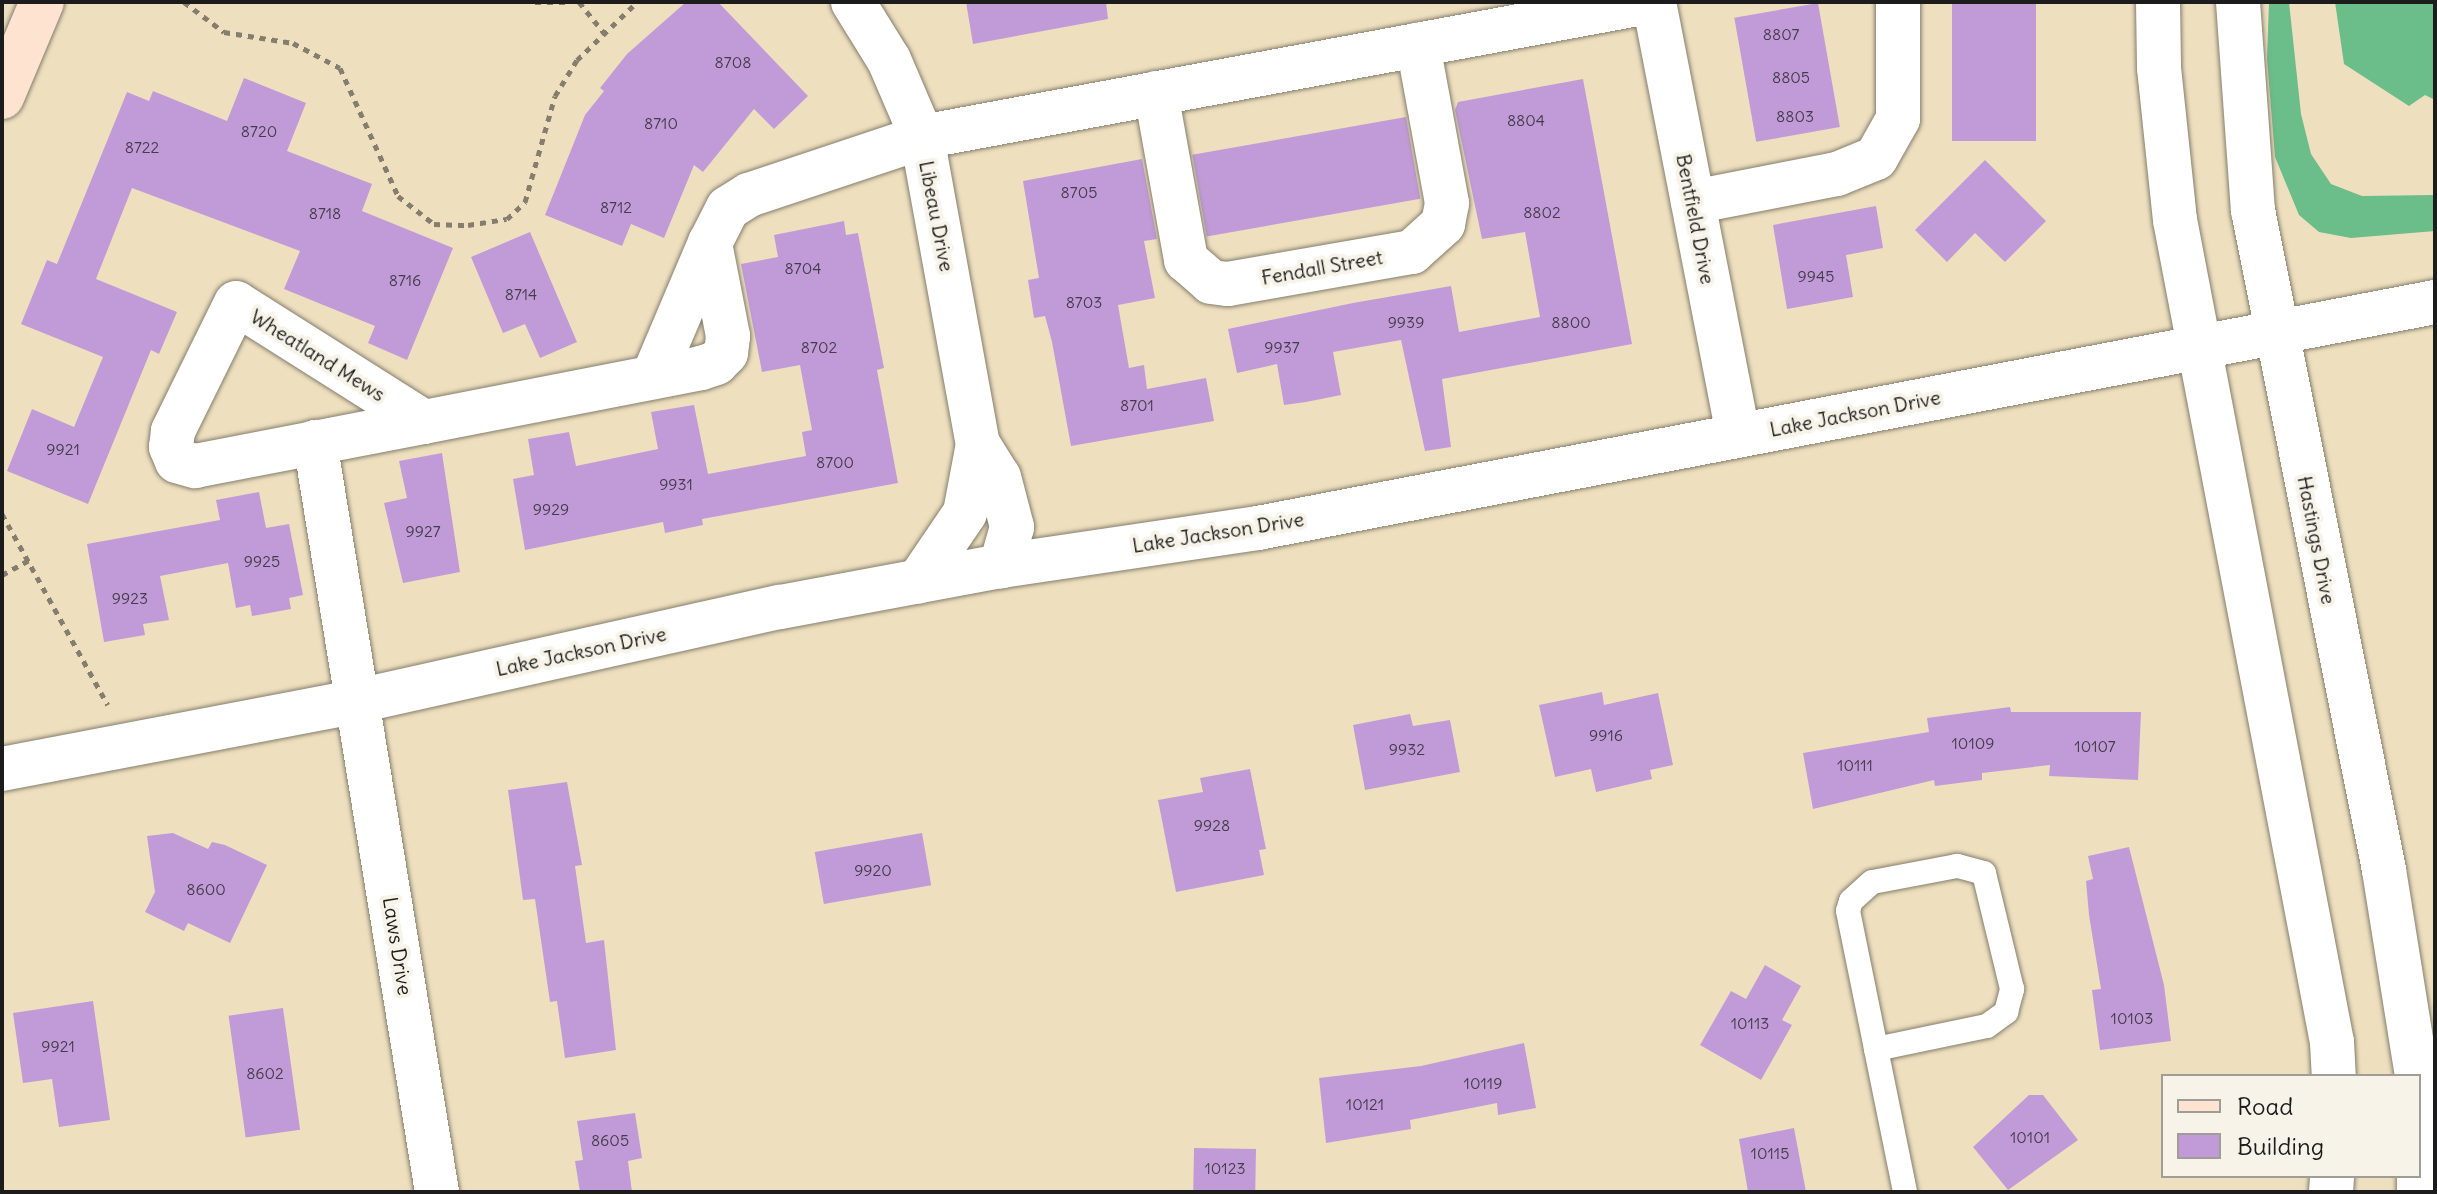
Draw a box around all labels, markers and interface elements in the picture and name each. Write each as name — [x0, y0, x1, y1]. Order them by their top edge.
house number: 8807 — [1763, 24, 1799, 44]
house number: 8708 — [715, 52, 751, 72]
house number: 8805 — [1772, 67, 1810, 87]
house number: 8803 — [1776, 106, 1814, 126]
house number: 8804 — [1507, 110, 1545, 130]
house number: 8710 — [644, 113, 678, 133]
house number: 8720 — [241, 121, 277, 141]
house number: 8722 — [125, 137, 159, 157]
street label: Bentfield Drive — [1672, 152, 1720, 286]
street label: Libeau Drive — [915, 159, 959, 273]
house number: 8705 — [1061, 182, 1097, 202]
house number: 8712 — [600, 197, 632, 217]
house number: 8802 — [1523, 202, 1561, 222]
house number: 8718 — [309, 203, 341, 223]
street label: Fendall Street — [1259, 245, 1385, 289]
house number: 8704 — [785, 258, 821, 278]
house number: 9945 — [1798, 266, 1834, 286]
house number: 8716 — [389, 270, 421, 290]
house number: 8714 — [505, 284, 537, 304]
house number: 8703 — [1066, 292, 1102, 312]
street label: Wheatland Mews — [246, 304, 390, 406]
house number: 9939 — [1388, 312, 1424, 332]
house number: 8800 — [1551, 312, 1591, 332]
house number: 8702 — [801, 337, 837, 357]
house number: 9937 — [1264, 337, 1300, 357]
street label: Lake Jackson Drive — [1768, 385, 1942, 441]
house number: 8701 — [1120, 395, 1154, 415]
house number: 9921 — [46, 439, 80, 459]
house number: 8700 — [816, 452, 854, 472]
house number: 9931 — [659, 474, 693, 494]
street label: Hastings Drive — [2293, 474, 2341, 606]
house number: 9929 — [533, 499, 569, 519]
street label: Lake Jackson Drive — [1130, 507, 1306, 557]
house number: 9927 — [405, 521, 441, 541]
house number: 9925 — [244, 551, 280, 571]
house number: 9923 — [112, 588, 148, 608]
street label: Lake Jackson Drive — [494, 621, 668, 681]
house number: 9916 — [1589, 725, 1623, 745]
house number: 10109 — [1952, 733, 1994, 753]
house number: 10107 — [2074, 736, 2116, 756]
house number: 9932 — [1389, 739, 1425, 759]
house number: 10111 — [1837, 755, 1873, 775]
house number: 9928 — [1194, 815, 1230, 835]
house number: 9920 — [854, 860, 892, 880]
house number: 8600 — [186, 879, 226, 899]
street label: Laws Drive — [378, 895, 418, 997]
house number: 10103 — [2111, 1008, 2153, 1028]
house number: 10113 — [1731, 1013, 1769, 1033]
house number: 9921 — [41, 1036, 75, 1056]
house number: 8602 — [246, 1063, 284, 1083]
house number: 10119 — [1464, 1073, 1502, 1093]
legend — [2161, 1074, 2421, 1178]
text: Road — [2237, 1091, 2293, 1121]
house number: 10121 — [1346, 1094, 1384, 1114]
house number: 10101 — [2010, 1127, 2050, 1147]
house number: 8605 — [591, 1130, 629, 1150]
text: Building — [2237, 1131, 2324, 1161]
house number: 10115 — [1751, 1143, 1789, 1163]
house number: 10123 — [1204, 1158, 1246, 1178]

